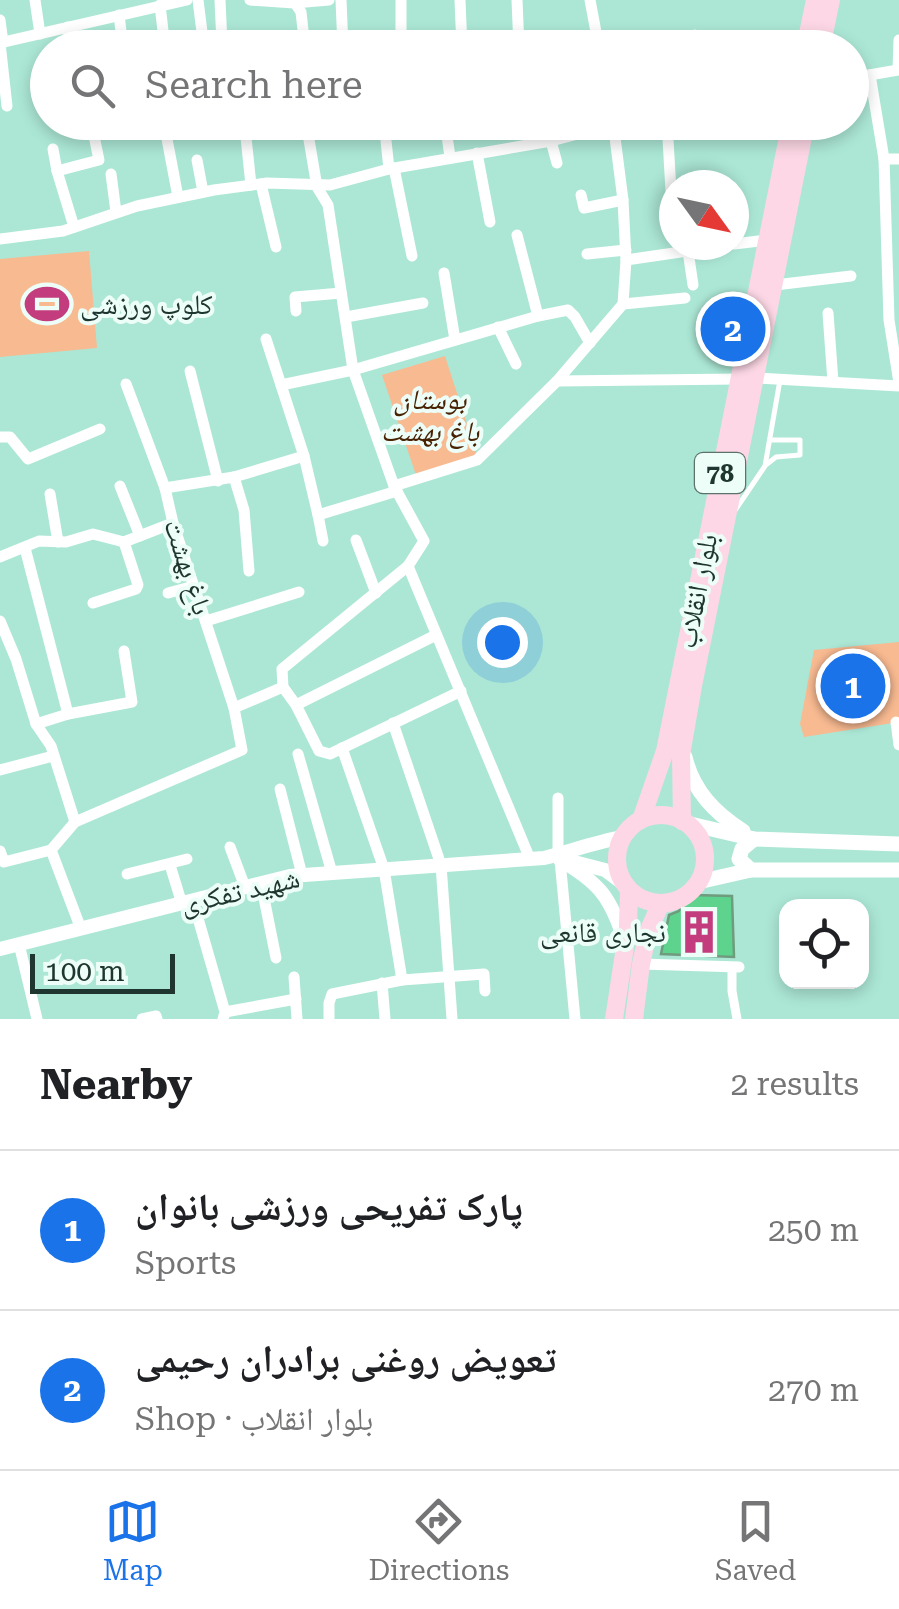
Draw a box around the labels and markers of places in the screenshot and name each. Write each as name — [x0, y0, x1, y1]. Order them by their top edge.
sports icon: کلوپ ورزشی — [23, 280, 71, 328]
place label: کلوپ ورزشی — [80, 288, 213, 322]
pin: 2 — [700, 292, 766, 366]
pin: 1 — [820, 648, 886, 724]
building icon: نجاری قانعی — [675, 908, 723, 956]
place label: نجاری قانعی — [540, 916, 666, 950]

